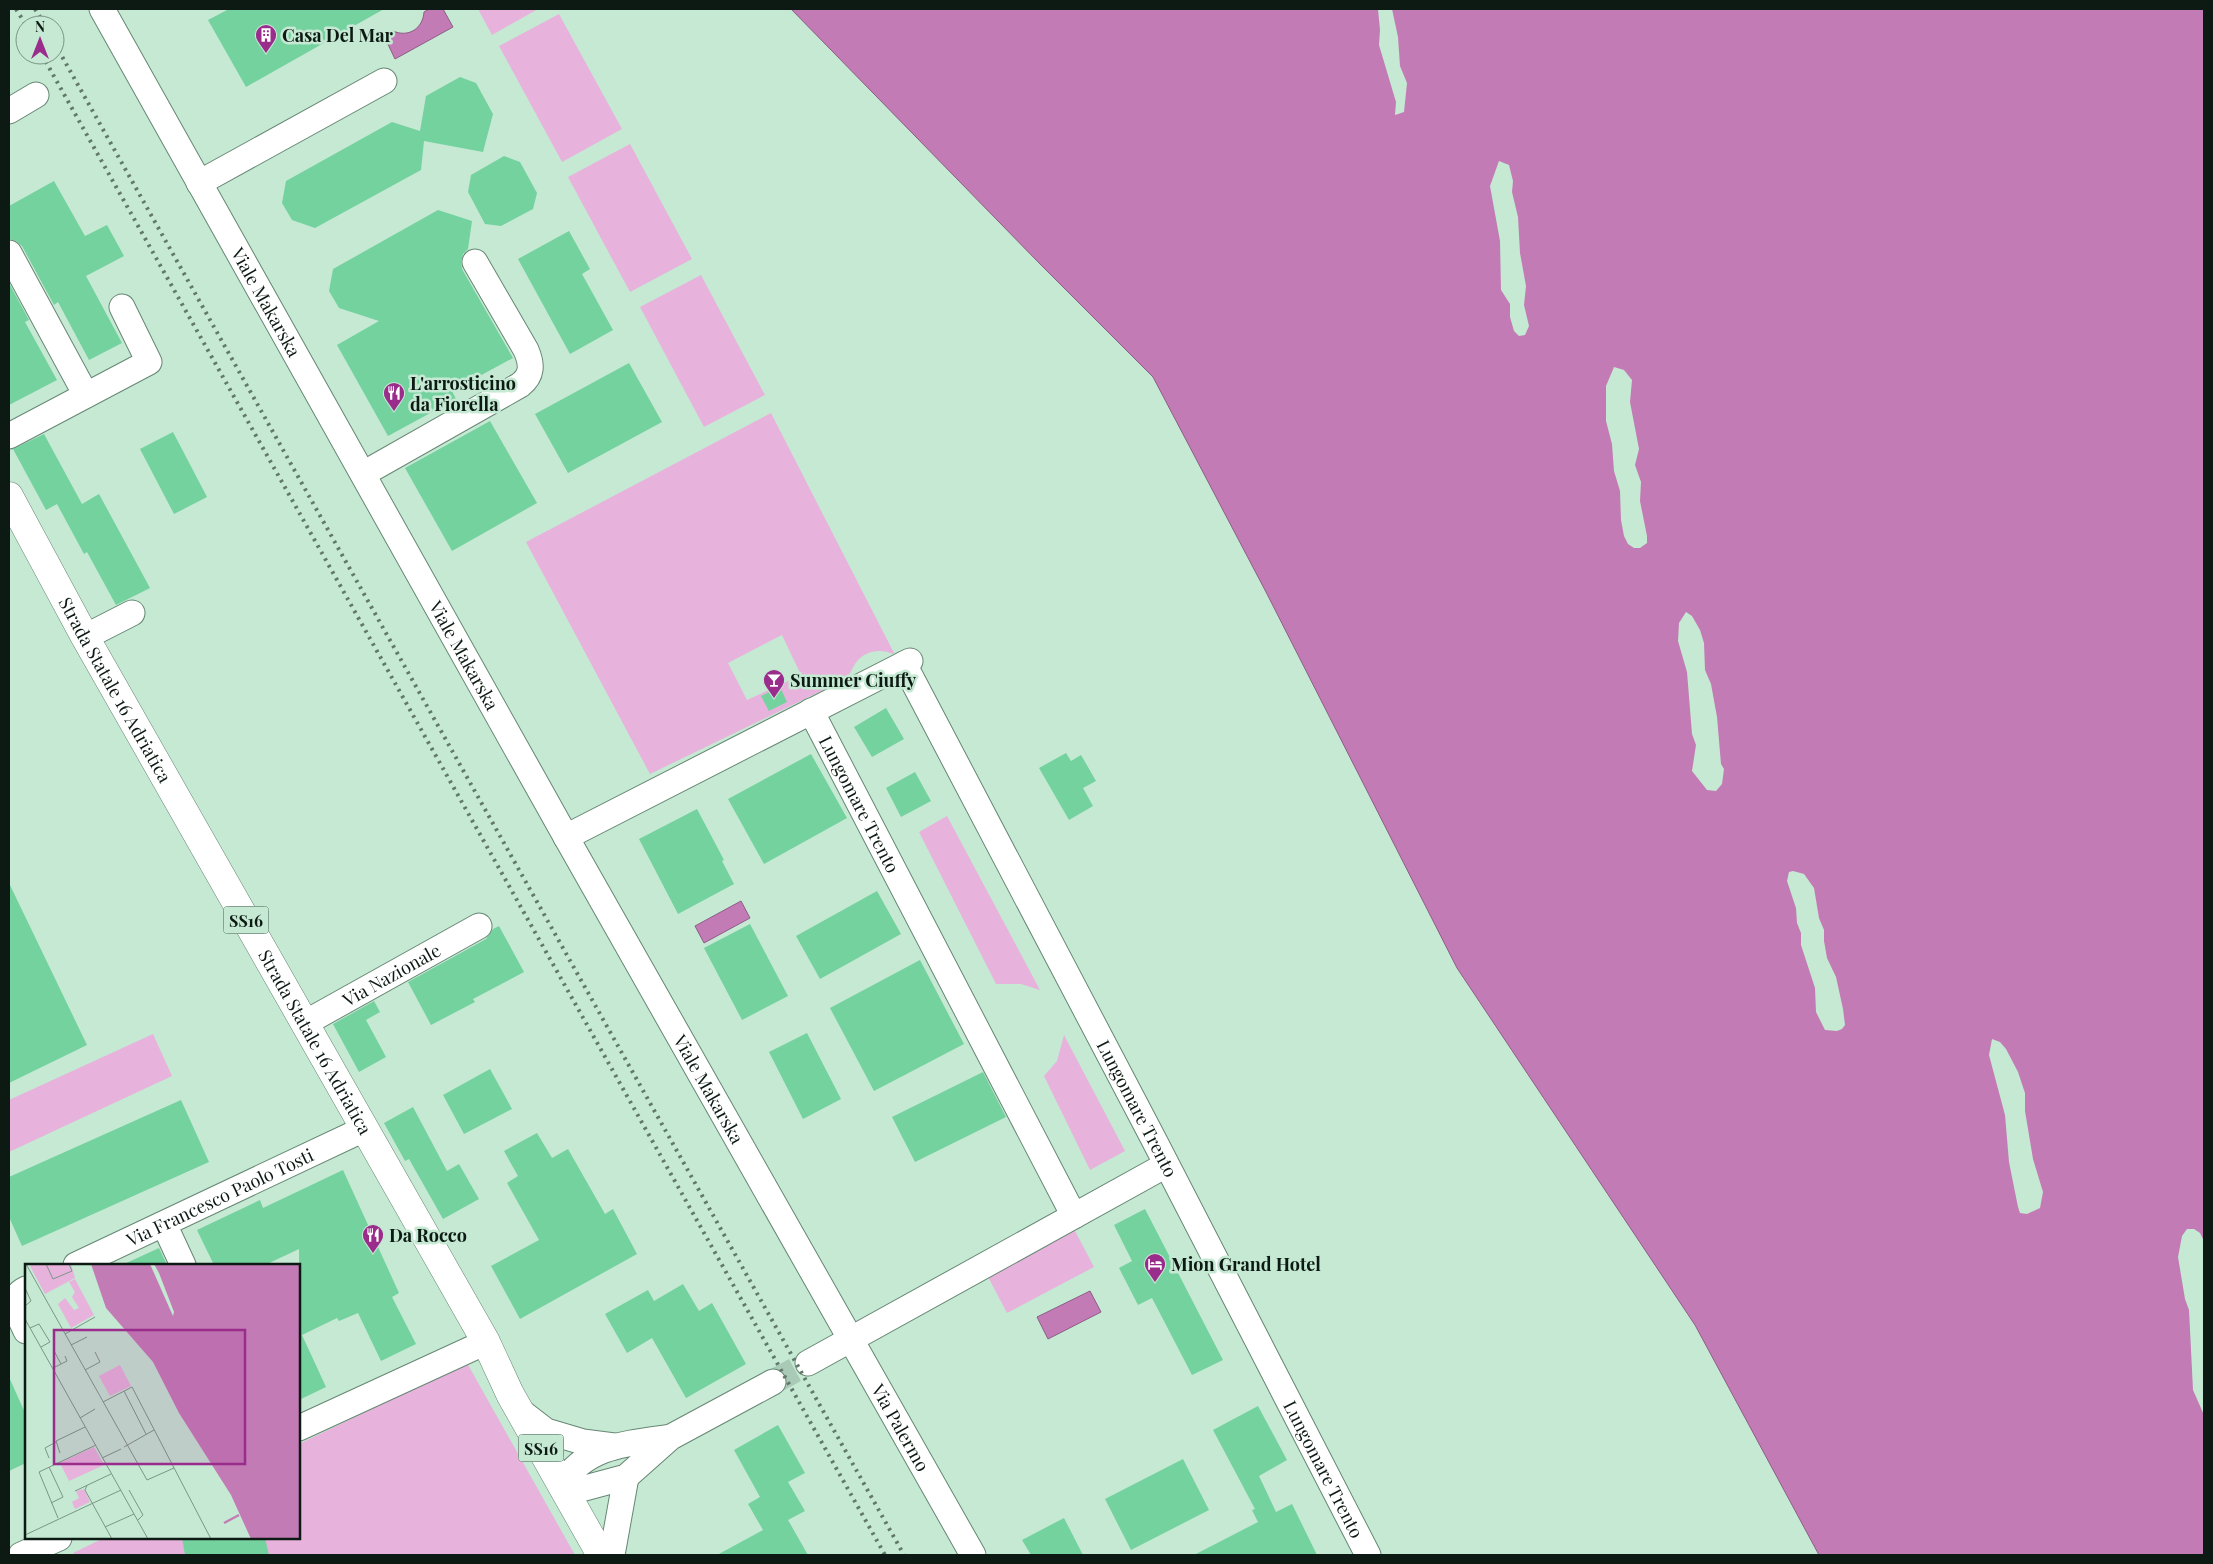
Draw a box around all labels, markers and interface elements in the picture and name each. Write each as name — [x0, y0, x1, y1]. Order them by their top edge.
north arrow — [15, 15, 65, 65]
text: N — [35, 17, 45, 36]
building icon: Casa Del Mar — [254, 23, 278, 54]
place label: Casa Del Mar — [282, 23, 393, 47]
street label: Viale Makarska — [226, 242, 306, 361]
place label: L'arrosticino da Fiorella — [410, 371, 516, 416]
restaurant icon: L'arrosticino da Fiorella — [382, 381, 406, 412]
street label: Strada Statale 16 Adriatica — [54, 593, 177, 787]
street label: Viale Makarska — [424, 596, 504, 714]
bar icon: Summer Ciuffy — [762, 668, 786, 699]
place label: Summer Ciuffy — [790, 668, 917, 692]
street label: Lungomare Trento — [814, 731, 905, 877]
road number: SS16 — [224, 906, 268, 934]
street label: Via Nazionale — [337, 938, 445, 1012]
street label: Strada Statale 16 Adriatica — [253, 945, 377, 1139]
street label: Viale Makarska — [668, 1029, 749, 1148]
street label: Lungomare Trento — [1092, 1036, 1183, 1181]
street label: Via Francesco Paolo Tosti — [121, 1143, 317, 1252]
restaurant icon: Da Rocco — [361, 1223, 385, 1254]
place label: Da Rocco — [389, 1223, 467, 1247]
hotel icon: Mion Grand Hotel — [1143, 1252, 1167, 1283]
place label: Mion Grand Hotel — [1171, 1252, 1321, 1276]
inset map — [25, 1264, 300, 1539]
street label: Via Palermo — [866, 1379, 935, 1476]
street label: Lungomare Trento — [1278, 1396, 1369, 1542]
road number: SS16 — [518, 1435, 564, 1462]

